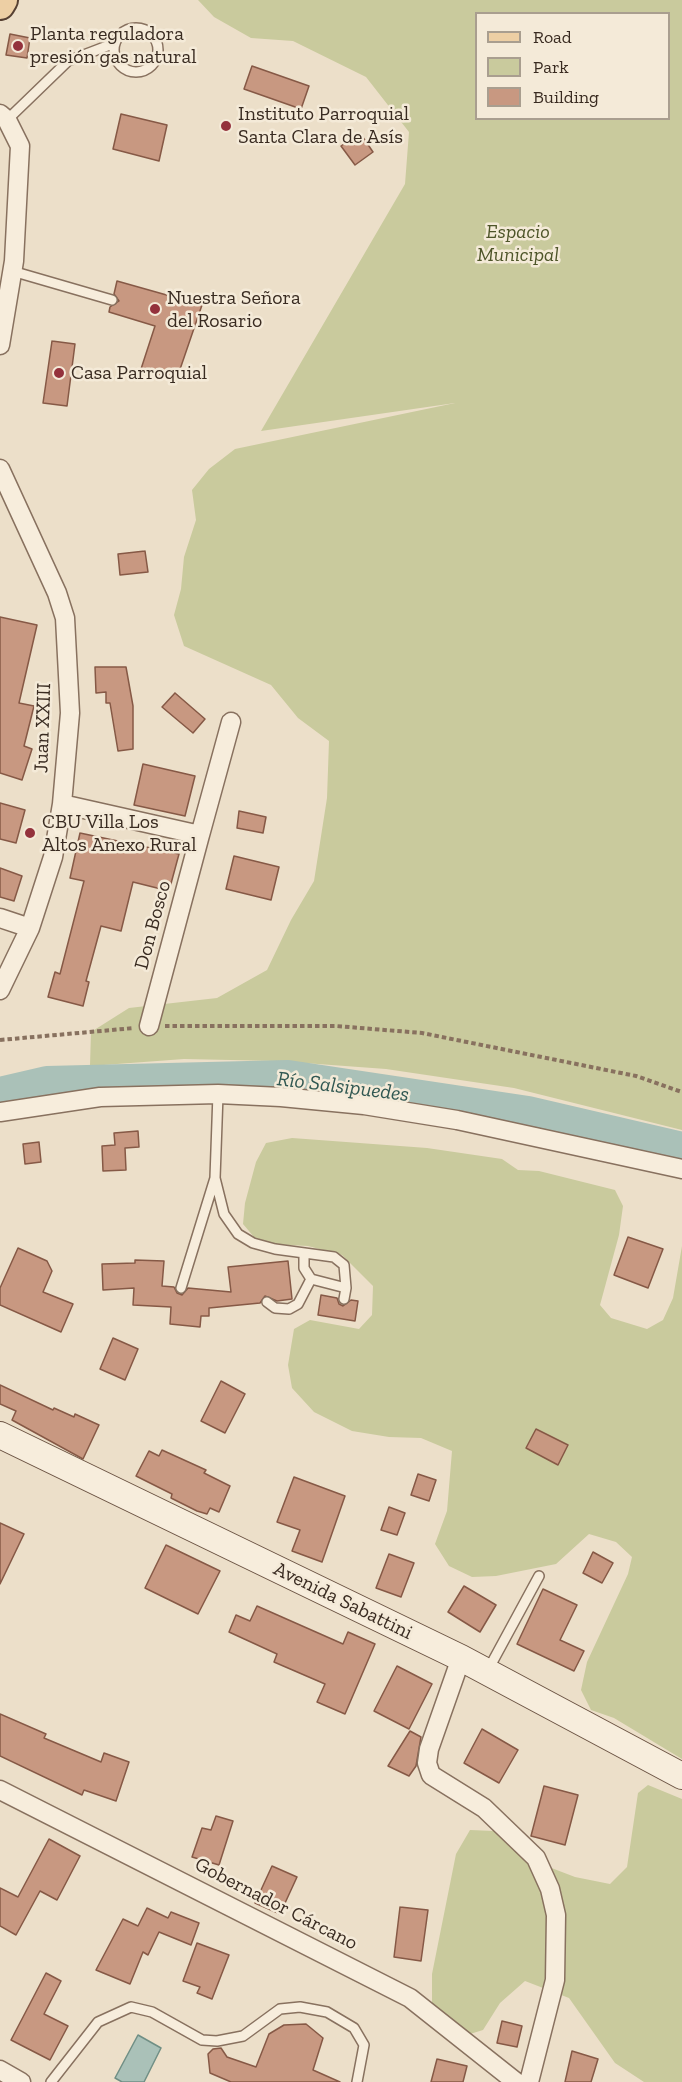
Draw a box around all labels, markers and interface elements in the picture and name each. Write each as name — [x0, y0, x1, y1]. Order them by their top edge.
legend — [475, 12, 670, 120]
place label: Planta reguladora presión gas natural — [30, 22, 196, 69]
text: Road — [533, 26, 572, 48]
marker: Planta reguladora presión gas natural — [11, 39, 25, 53]
text: Park — [533, 56, 569, 78]
text: Building — [533, 86, 599, 108]
place label: Instituto Parroquial Santa Clara de Asís — [238, 102, 409, 149]
marker: Instituto Parroquial Santa Clara de Asís — [219, 119, 233, 133]
park label: Espacio Municipal — [477, 220, 559, 267]
place label: Nuestra Señora del Rosario — [167, 286, 301, 333]
marker: Nuestra Señora del Rosario — [148, 302, 162, 316]
place label: Casa Parroquial — [71, 361, 207, 385]
marker: Casa Parroquial — [52, 366, 66, 380]
street label: Juan XXIII — [29, 683, 57, 773]
place label: CBU Villa Los Altos Anexo Rural — [42, 810, 197, 857]
marker: CBU Villa Los Altos Anexo Rural — [23, 826, 37, 840]
street label: Don Bosco — [130, 878, 176, 972]
water label: Río Salsipuedes — [275, 1066, 411, 1108]
street label: Avenida Sabattini — [270, 1557, 416, 1645]
street label: Gobernador Cárcano — [191, 1853, 361, 1955]

